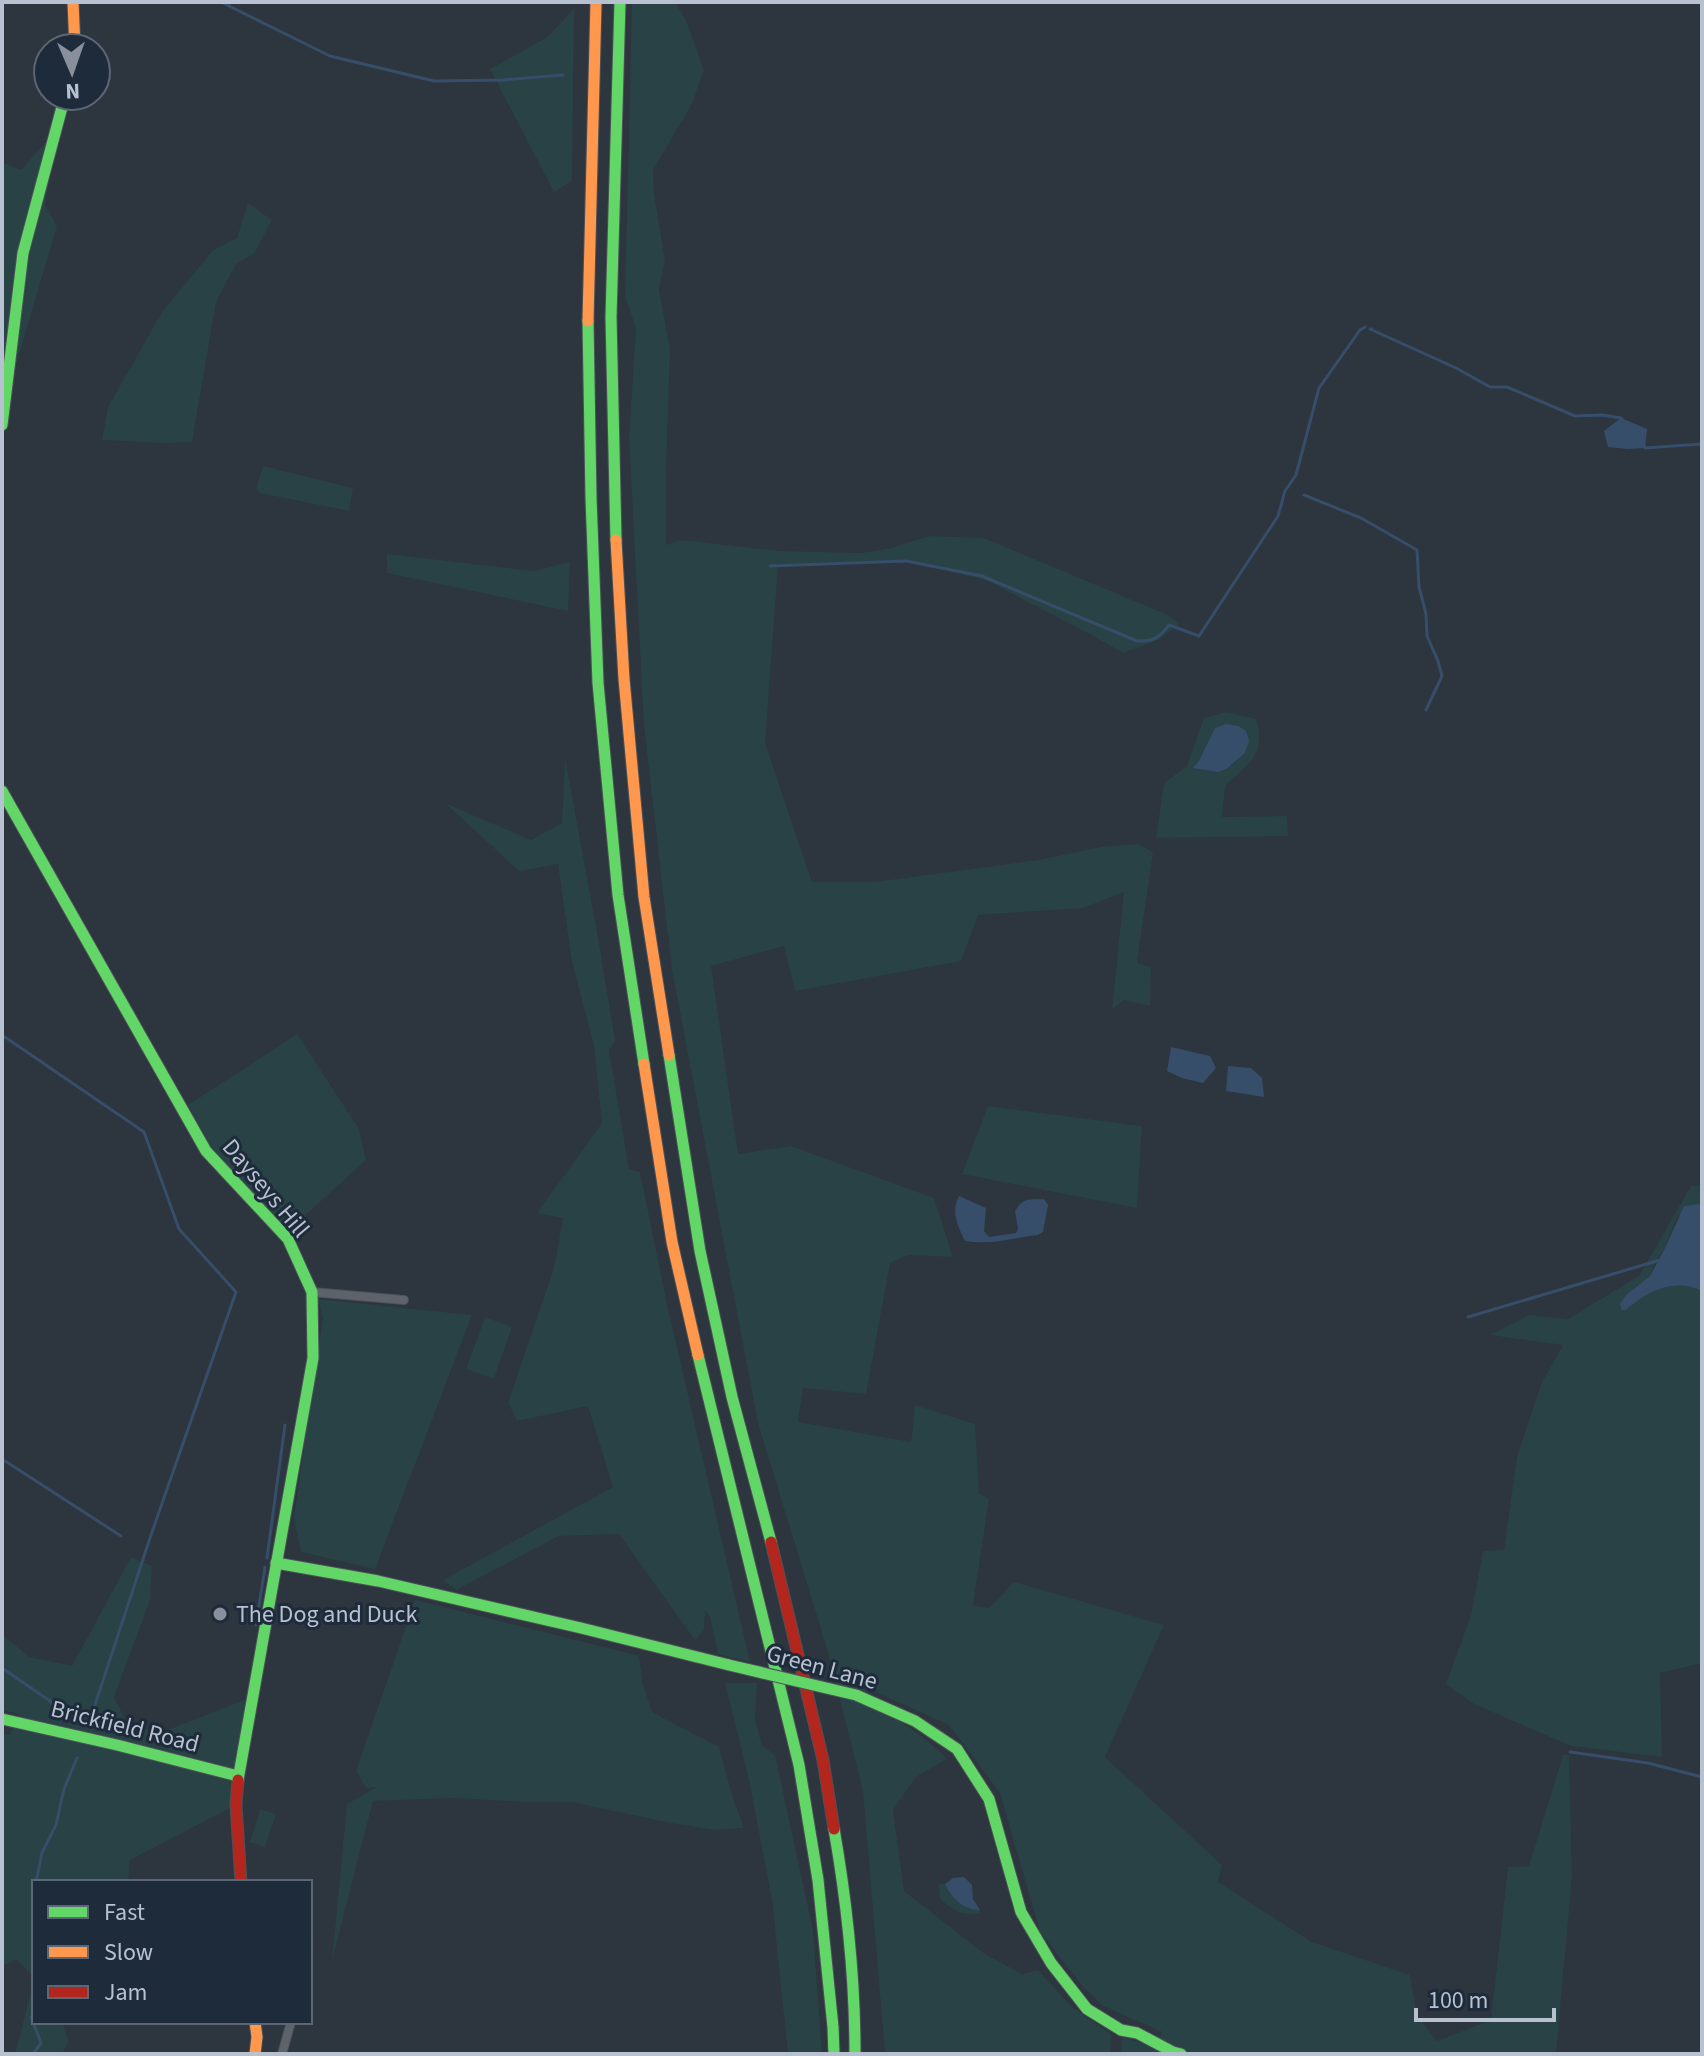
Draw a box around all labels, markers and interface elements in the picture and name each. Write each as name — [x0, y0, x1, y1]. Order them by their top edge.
north arrow — [32, 32, 112, 112]
text: N — [65, 75, 81, 107]
street label: Dayseys Hill — [214, 1131, 318, 1246]
place label: The Dog and Duck — [236, 1597, 417, 1632]
marker: The Dog and Duck — [211, 1605, 229, 1623]
street label: Green Lane — [763, 1636, 881, 1699]
street label: Brickfield Road — [47, 1691, 203, 1762]
legend — [32, 1880, 312, 2024]
text: Fast — [104, 1895, 145, 1930]
text: Slow — [104, 1935, 153, 1970]
scale bar — [1416, 1972, 1554, 2022]
text: Jam — [104, 1975, 148, 2010]
text: 100 m — [1428, 1983, 1488, 2018]

